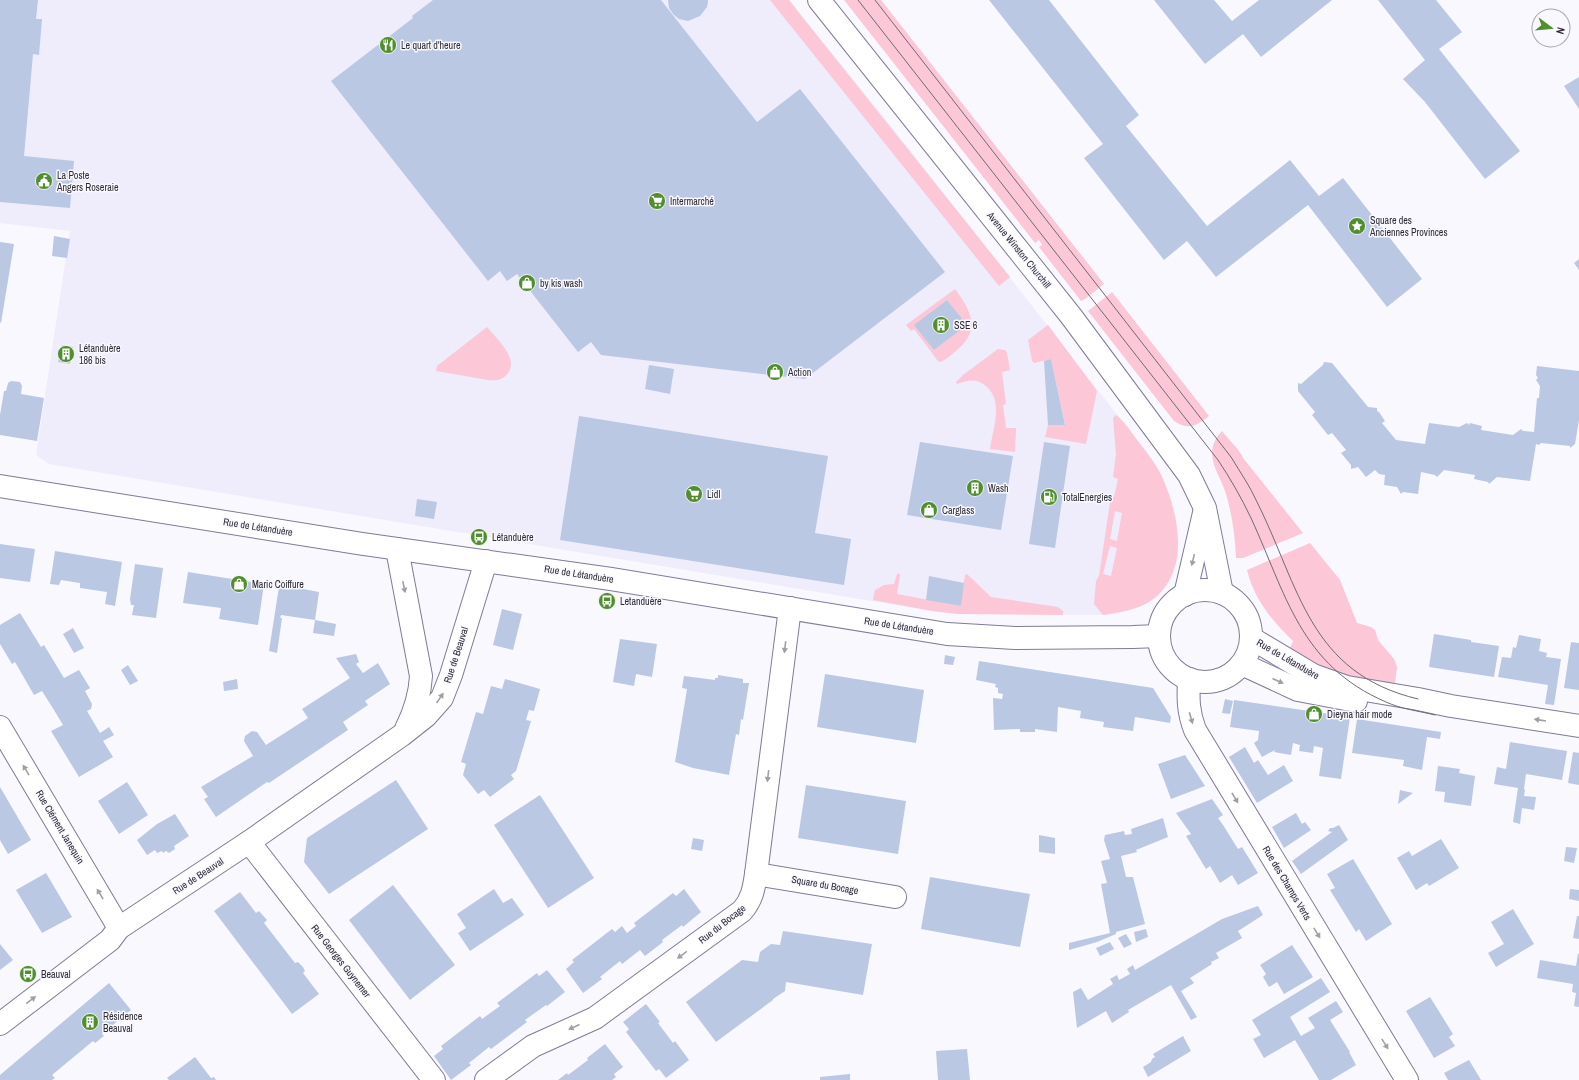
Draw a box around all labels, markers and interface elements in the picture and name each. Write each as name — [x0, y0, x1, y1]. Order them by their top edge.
north arrow — [1531, 8, 1571, 48]
text: N — [1553, 26, 1568, 36]
restaurant icon: Le quart d'heure — [378, 35, 398, 55]
place label: Le quart d'heure — [401, 39, 461, 52]
place label: La Poste Angers Roseraie — [56, 169, 119, 194]
public building icon: La Poste Angers Roseraie — [34, 171, 54, 191]
supermarket icon: Intermarché — [647, 191, 667, 211]
place label: Intermarché — [670, 195, 714, 208]
street label: Avenue Winston Churchill — [984, 208, 1054, 291]
place label: Square des Anciennes Provinces — [1369, 214, 1448, 239]
place icon: Square des Anciennes Provinces — [1347, 216, 1367, 236]
shop icon: by kis wash — [517, 273, 537, 293]
place label: by kis wash — [540, 277, 583, 290]
building icon: SSE 6 — [931, 315, 951, 335]
place label: SSE 6 — [954, 319, 978, 332]
place label: Létanduère 186 bis — [79, 342, 121, 367]
building icon: Létanduère 186 bis — [56, 344, 76, 364]
shop icon: Action — [765, 362, 785, 382]
place label: Action — [787, 366, 811, 379]
building icon: Wash — [965, 478, 985, 498]
place label: Wash — [988, 482, 1009, 495]
supermarket icon: Lidl — [684, 484, 704, 504]
fuel station icon: TotalEnergies — [1039, 487, 1059, 507]
place label: Lidl — [707, 488, 720, 501]
place label: TotalEnergies — [1062, 491, 1112, 504]
shop icon: Carglass — [919, 500, 939, 520]
place label: Carglass — [942, 504, 974, 517]
street label: Rue de Létanduère — [222, 515, 294, 539]
bus stop icon: Létanduère — [469, 527, 489, 547]
place label: Létanduère — [492, 531, 534, 544]
one-way arrow — [1189, 553, 1195, 566]
street label: Rue de Létanduère — [543, 562, 615, 586]
shop icon: Maric Coiffure — [229, 574, 249, 594]
place label: Maric Coiffure — [252, 578, 304, 591]
one-way arrow — [401, 581, 407, 594]
bus stop icon: Letanduère — [597, 591, 617, 611]
place label: Letanduère — [620, 595, 662, 608]
street label: Rue de Létanduère — [863, 614, 935, 638]
street label: Rue de Beauval — [441, 625, 471, 685]
street label: Rue de Létanduère — [1254, 636, 1322, 682]
one-way arrow — [782, 641, 788, 653]
one-way arrow — [1272, 678, 1284, 684]
one-way arrow — [436, 693, 444, 704]
shop icon: Dieyna hair mode — [1304, 704, 1324, 724]
place label: Dieyna hair mode — [1327, 708, 1393, 721]
one-way arrow — [1188, 712, 1194, 724]
one-way arrow — [1534, 717, 1547, 723]
one-way arrow — [23, 765, 30, 776]
one-way arrow — [765, 770, 772, 782]
street label: Rue Clément Janequin — [33, 788, 87, 866]
one-way arrow — [1232, 792, 1239, 804]
street label: Rue des Champs Verts — [1260, 844, 1314, 922]
street label: Rue de Beauval — [170, 855, 226, 897]
street label: Square du Bocage — [790, 873, 860, 897]
one-way arrow — [96, 888, 103, 900]
street label: Rue du Bocage — [696, 901, 749, 947]
street label: Rue Georges Guynemer — [308, 922, 374, 1000]
one-way arrow — [1314, 927, 1321, 939]
one-way arrow — [676, 951, 687, 959]
bus stop icon: Beauval — [18, 964, 38, 984]
place label: Beauval — [41, 968, 71, 981]
one-way arrow — [26, 997, 36, 1005]
place label: Résidence Beauval — [103, 1010, 143, 1035]
building icon: Résidence Beauval — [80, 1012, 100, 1032]
one-way arrow — [568, 1024, 580, 1030]
one-way arrow — [1381, 1039, 1389, 1049]

